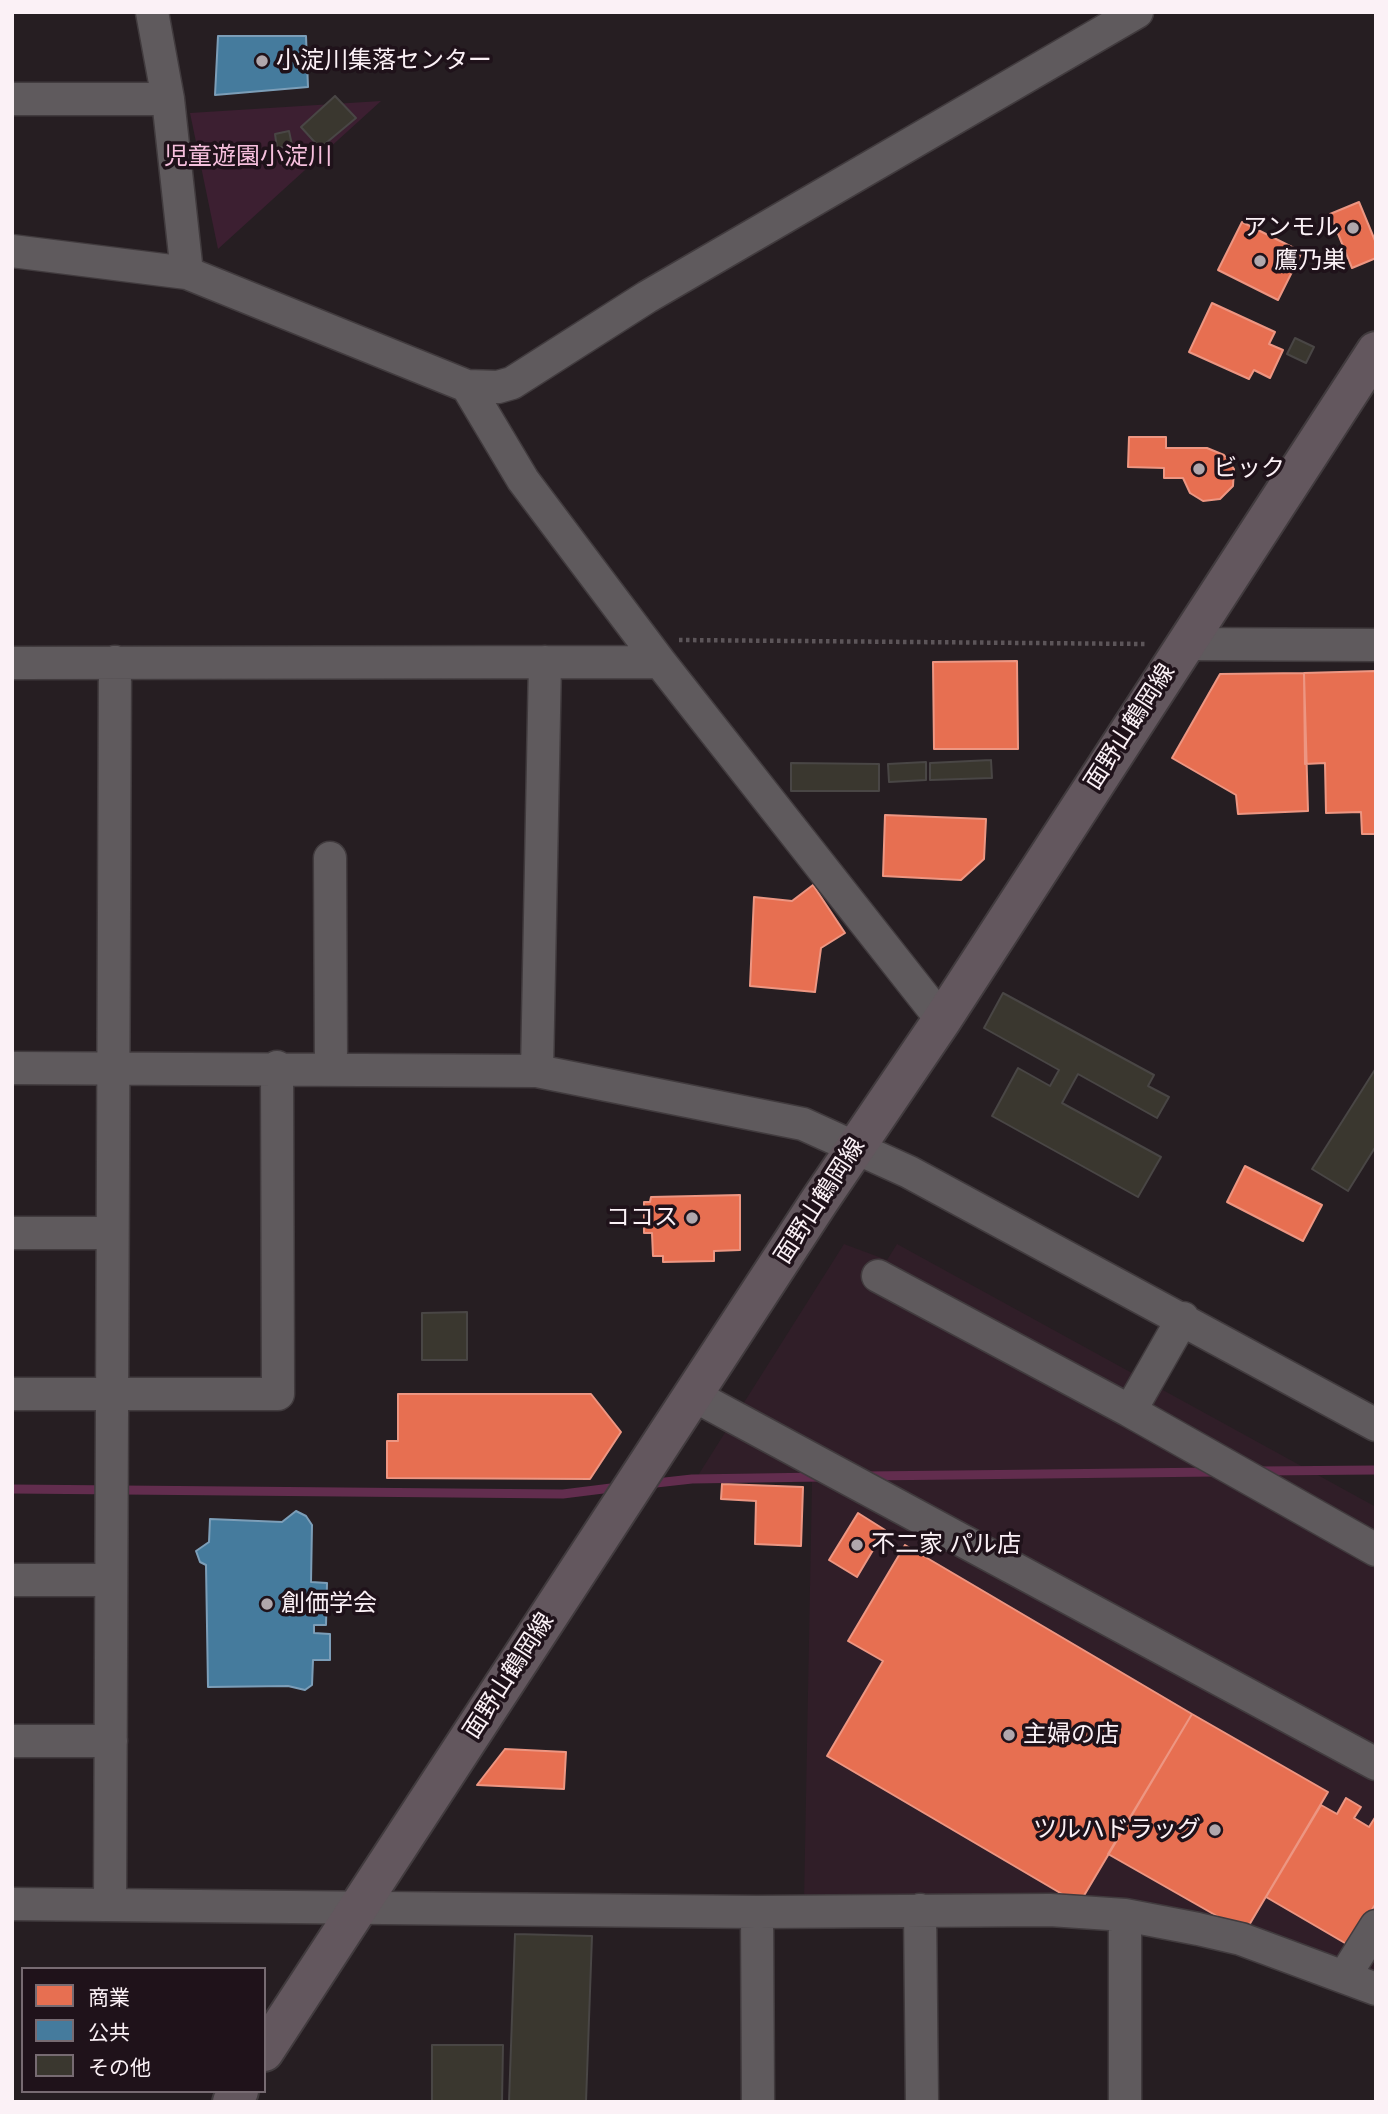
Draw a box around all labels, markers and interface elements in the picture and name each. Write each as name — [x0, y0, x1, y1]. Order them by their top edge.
place label: 小淀川集落センター — [276, 47, 492, 75]
marker: 小淀川集落センター — [254, 53, 270, 69]
park label: 児童遊園小淀川 — [164, 143, 332, 171]
place label: アンモル — [1243, 214, 1339, 242]
marker: アンモル — [1345, 220, 1361, 236]
place label: 鷹乃巣 — [1274, 247, 1346, 275]
marker: 鷹乃巣 — [1252, 253, 1268, 269]
place label: ビック — [1213, 455, 1285, 483]
marker: ビック — [1191, 461, 1207, 477]
street label: 面野山鶴岡線 — [1079, 659, 1181, 795]
street label: 面野山鶴岡線 — [769, 1133, 871, 1269]
place label: ココス — [606, 1204, 678, 1232]
marker: ココス — [684, 1210, 700, 1226]
place label: 不二家 パル店 — [871, 1531, 1021, 1559]
marker: 不二家 パル店 — [849, 1537, 865, 1553]
place label: 創価学会 — [281, 1590, 377, 1618]
marker: 創価学会 — [259, 1596, 275, 1612]
street label: 面野山鶴岡線 — [458, 1608, 560, 1744]
place label: 主婦の店 — [1023, 1721, 1119, 1749]
marker: 主婦の店 — [1001, 1727, 1017, 1743]
place label: ツルハドラッグ — [1033, 1816, 1201, 1844]
marker: ツルハドラッグ — [1207, 1822, 1223, 1838]
legend — [21, 1967, 266, 2093]
text: 商業 — [88, 1985, 130, 2010]
text: 公共 — [88, 2020, 130, 2045]
text: その他 — [88, 2055, 151, 2080]

